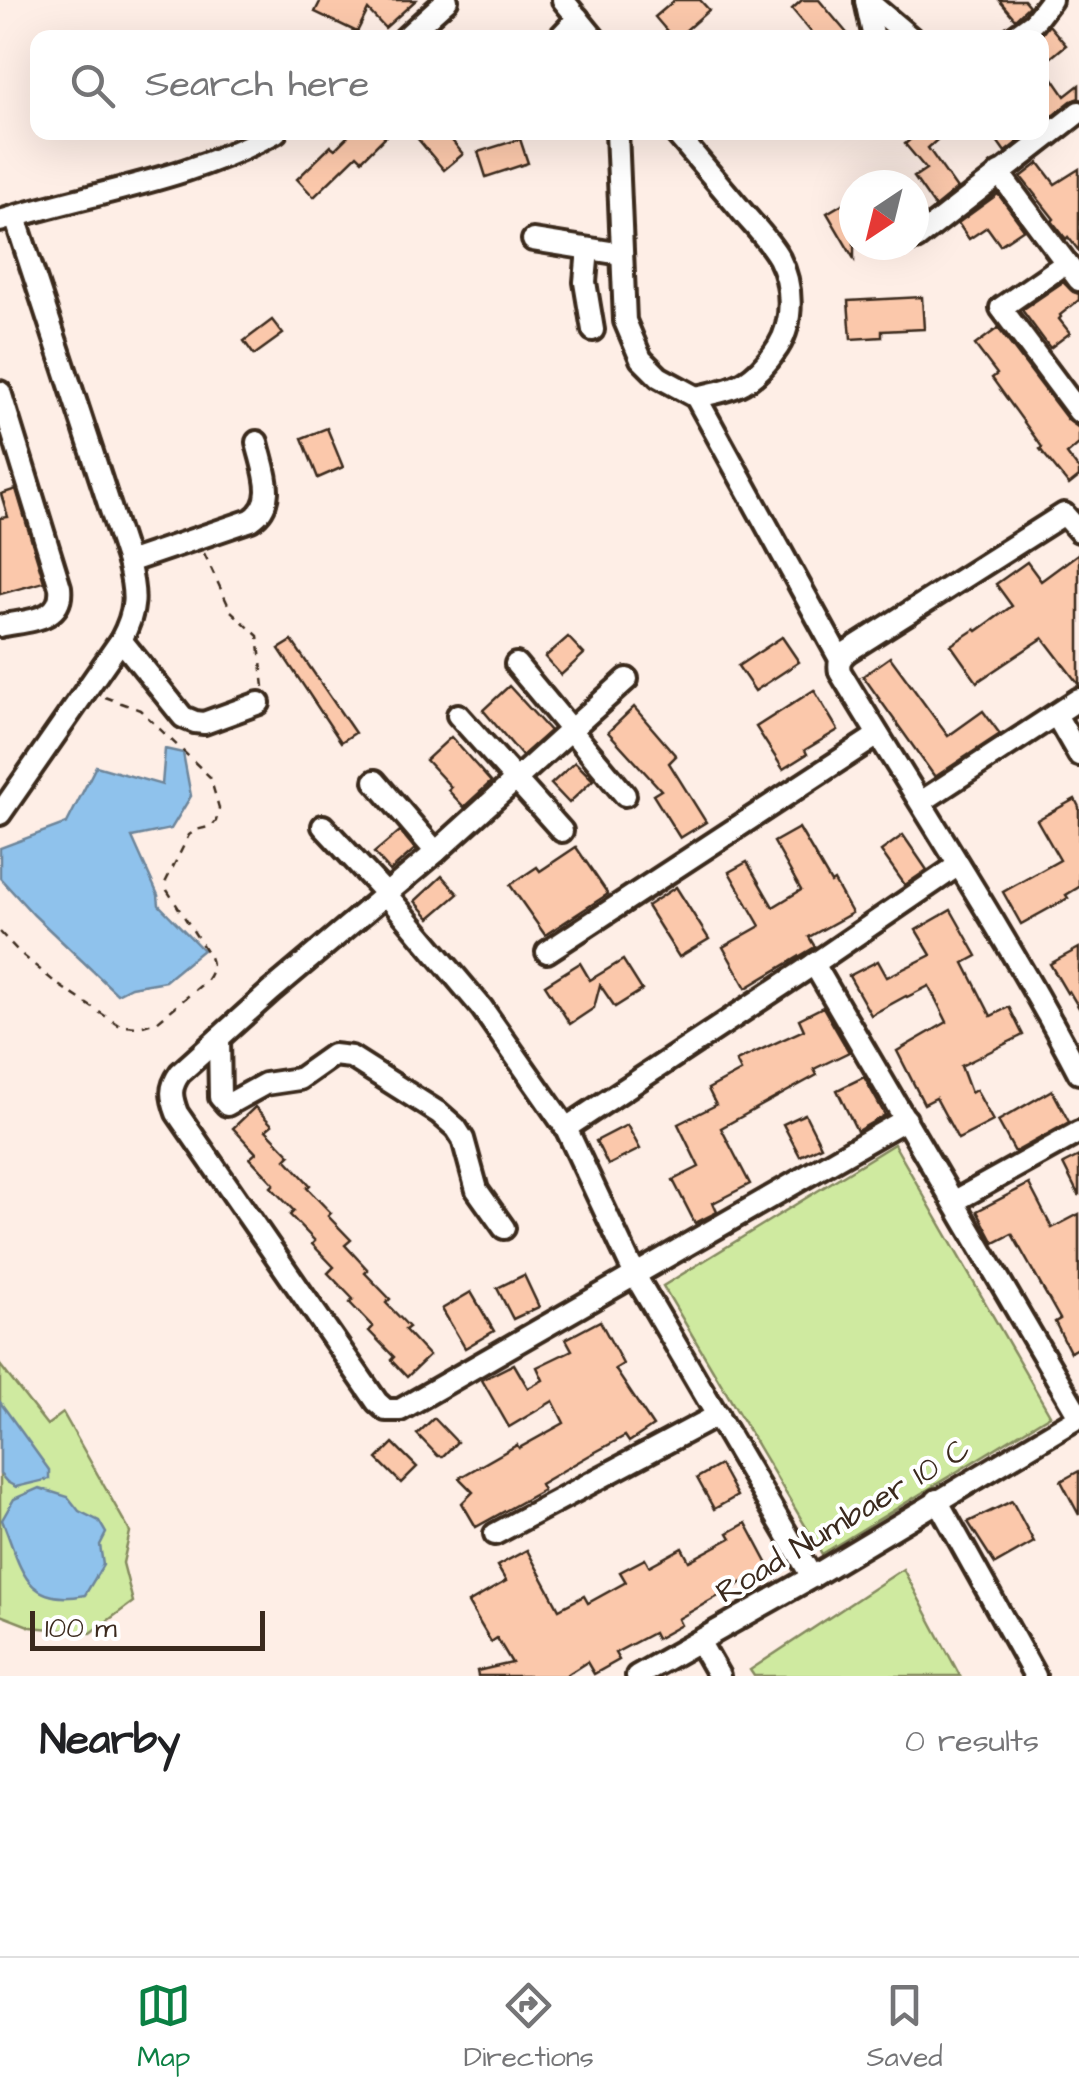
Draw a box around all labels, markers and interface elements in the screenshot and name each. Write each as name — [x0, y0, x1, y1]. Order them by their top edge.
search box — [30, 30, 1049, 140]
icon: search — [65, 58, 120, 113]
text: Search here — [145, 59, 369, 111]
north arrow — [839, 170, 929, 260]
street label: Road Numbaer 10 C — [707, 1427, 979, 1615]
scale bar — [30, 1606, 265, 1650]
text: 100 m — [45, 1609, 117, 1648]
text: Nearby — [40, 1712, 180, 1770]
text: 0 results — [905, 1719, 1039, 1764]
tab: Map — [136, 1978, 191, 2077]
tab: Directions — [464, 1978, 594, 2077]
tab: Saved — [866, 1978, 943, 2077]

